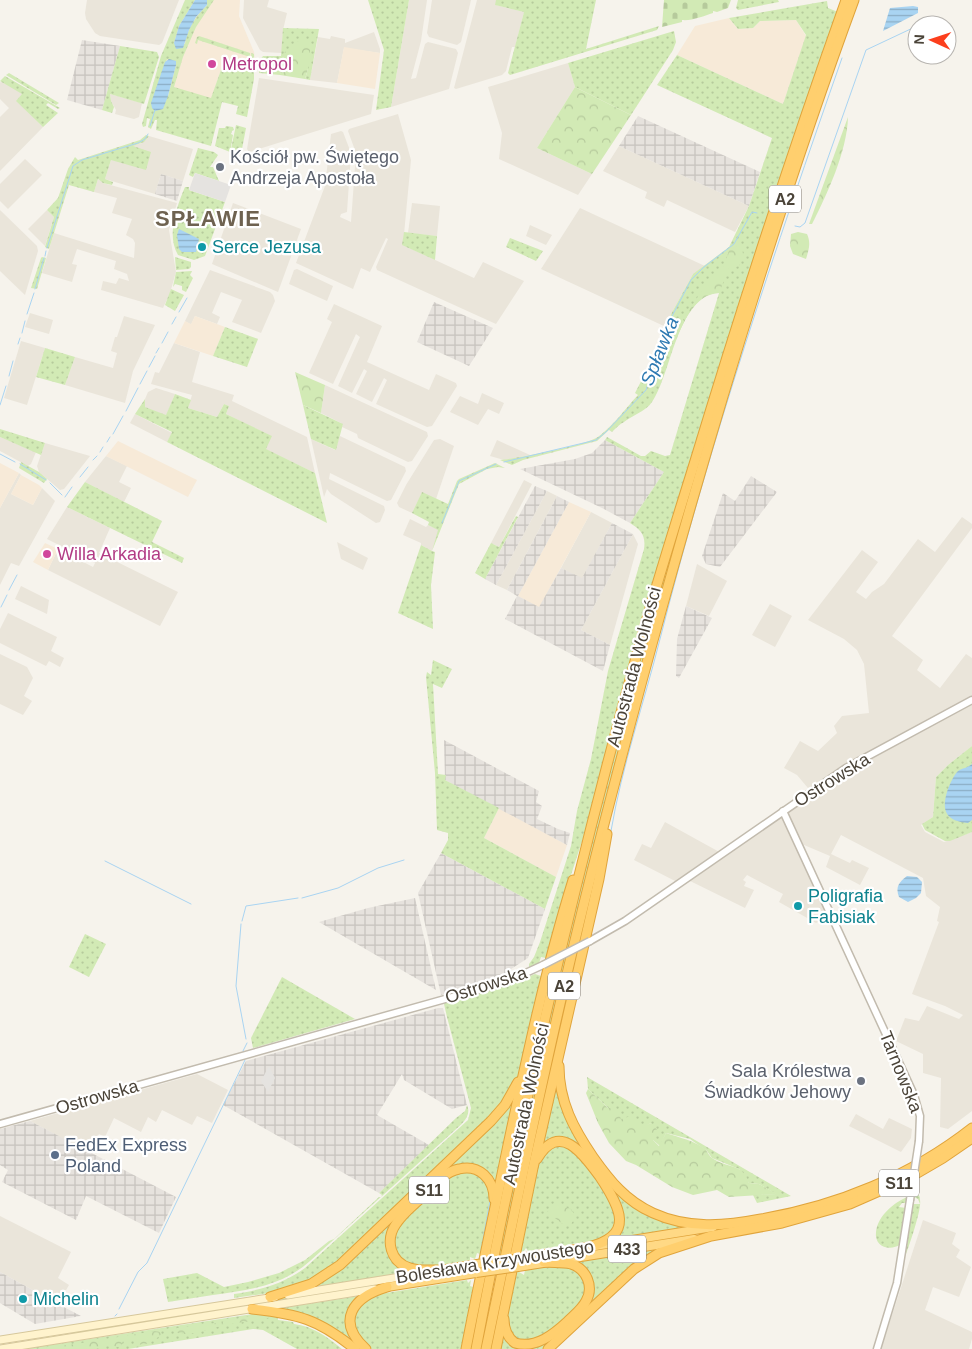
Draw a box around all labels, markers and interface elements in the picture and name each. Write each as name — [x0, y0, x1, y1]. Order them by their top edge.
north arrow — [907, 15, 957, 65]
text: N — [911, 34, 927, 45]
place label: Metropol — [222, 54, 292, 74]
marker: Metropol — [206, 58, 218, 70]
place label: Kościół pw. Świętego Andrzeja Apostoła — [230, 146, 399, 188]
marker: Kościół pw. Świętego Andrzeja Apostoła — [214, 161, 226, 173]
road number: A2 — [769, 185, 801, 212]
district label: SPŁAWIE — [155, 206, 261, 231]
place label: Serce Jezusa — [212, 237, 322, 257]
marker: Serce Jezusa — [196, 241, 208, 253]
water label: Spławka — [636, 314, 683, 388]
place label: Willa Arkadia — [57, 544, 162, 564]
marker: Willa Arkadia — [41, 548, 53, 560]
street label: Autostrada Wolności — [603, 585, 665, 749]
street label: Ostrowska — [791, 748, 874, 811]
place label: Poligrafia Fabisiak — [808, 886, 884, 927]
marker: Poligrafia Fabisiak — [792, 900, 804, 912]
street label: Ostrowska — [442, 962, 530, 1008]
road number: A2 — [548, 972, 580, 999]
street label: Autostrada Wolności — [499, 1021, 553, 1187]
street label: Tarnowska — [876, 1028, 927, 1117]
place label: Sala Królestwa Świadków Jehowy — [704, 1061, 852, 1102]
street label: Ostrowska — [53, 1075, 142, 1118]
marker: Sala Królestwa Świadków Jehowy — [855, 1075, 867, 1087]
place label: FedEx Express Poland — [65, 1135, 187, 1176]
marker: FedEx Express Poland — [49, 1149, 61, 1161]
road number: S11 — [879, 1170, 919, 1196]
road number: S11 — [409, 1176, 449, 1204]
street label: Bolesława Krzywoustego — [395, 1236, 595, 1288]
road number: 433 — [608, 1236, 646, 1262]
place label: Michelin — [33, 1289, 99, 1309]
marker: Michelin — [17, 1293, 29, 1305]

